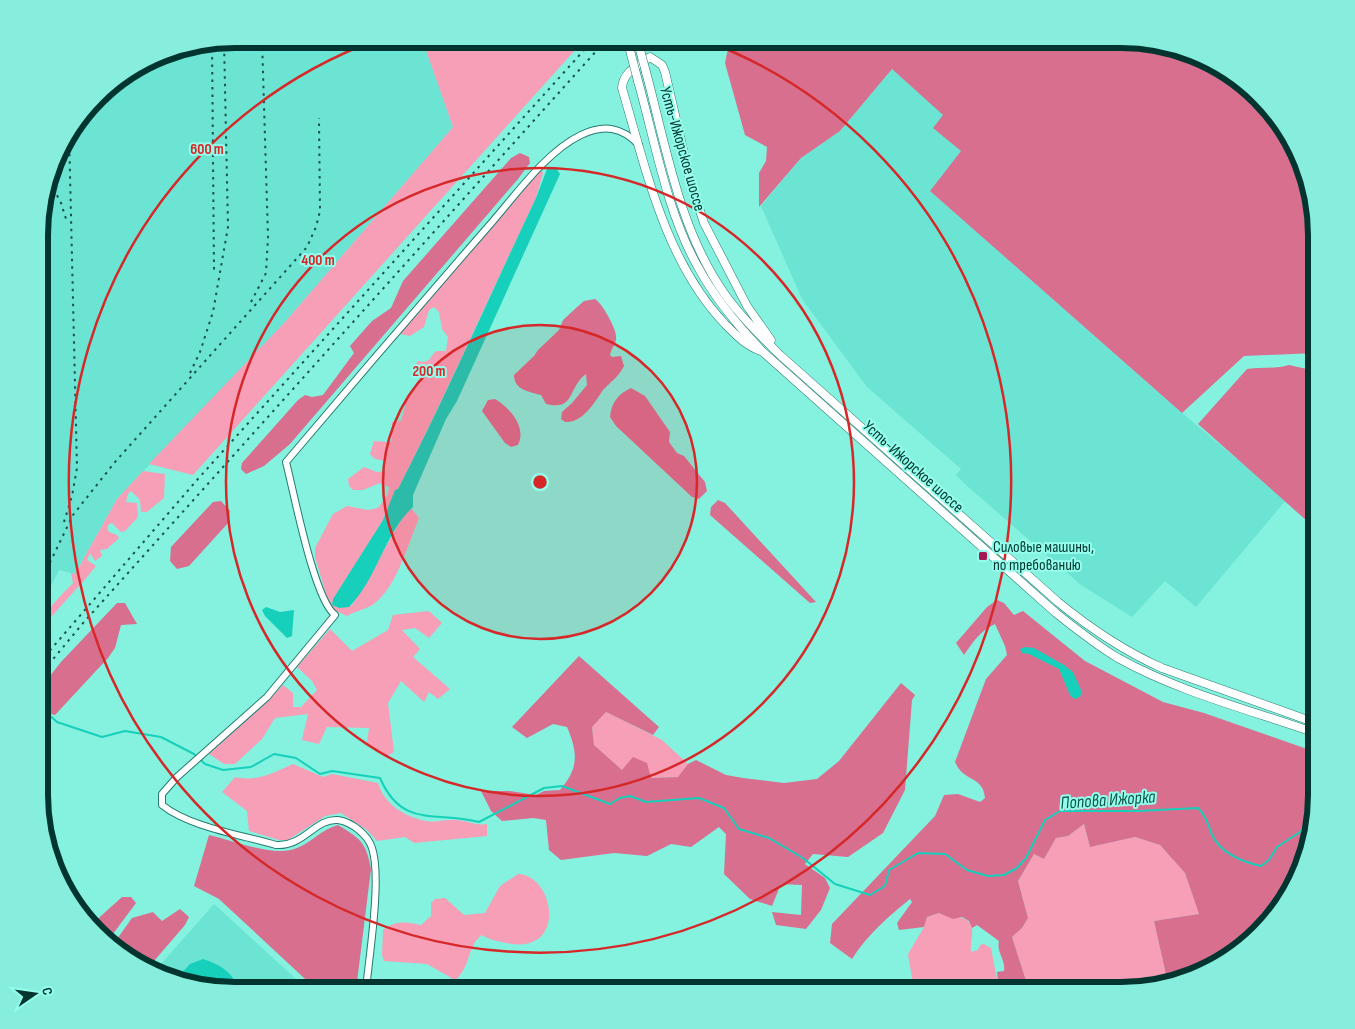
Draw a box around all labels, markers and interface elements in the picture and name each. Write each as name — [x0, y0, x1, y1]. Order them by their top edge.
street label: Усть-Ижорское шоссе — [655, 85, 709, 213]
text: 600 m — [190, 140, 224, 159]
text: 400 m — [301, 251, 335, 270]
text: 200 m — [412, 362, 446, 381]
street label: Усть-Ижорское шоссе — [859, 417, 967, 517]
centre of rings — [531, 473, 549, 491]
place label: Силовые машины, по требованию — [993, 538, 1094, 575]
marker: Силовые машины, по требованию — [977, 550, 989, 562]
water label: Попова Ижорка — [1060, 786, 1157, 814]
north arrow — [10, 969, 60, 1019]
text: С — [38, 986, 56, 997]

